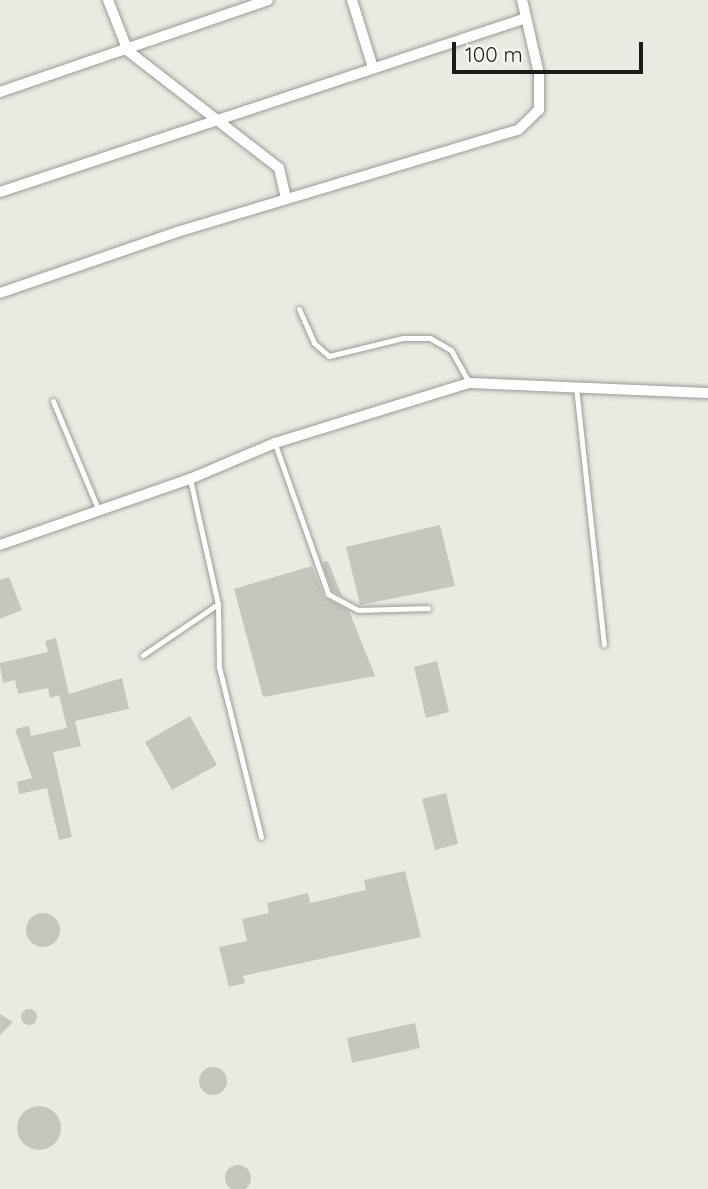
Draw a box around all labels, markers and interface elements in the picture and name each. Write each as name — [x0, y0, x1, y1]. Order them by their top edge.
scale bar — [456, 28, 647, 72]
text: 100 m — [465, 41, 523, 67]

